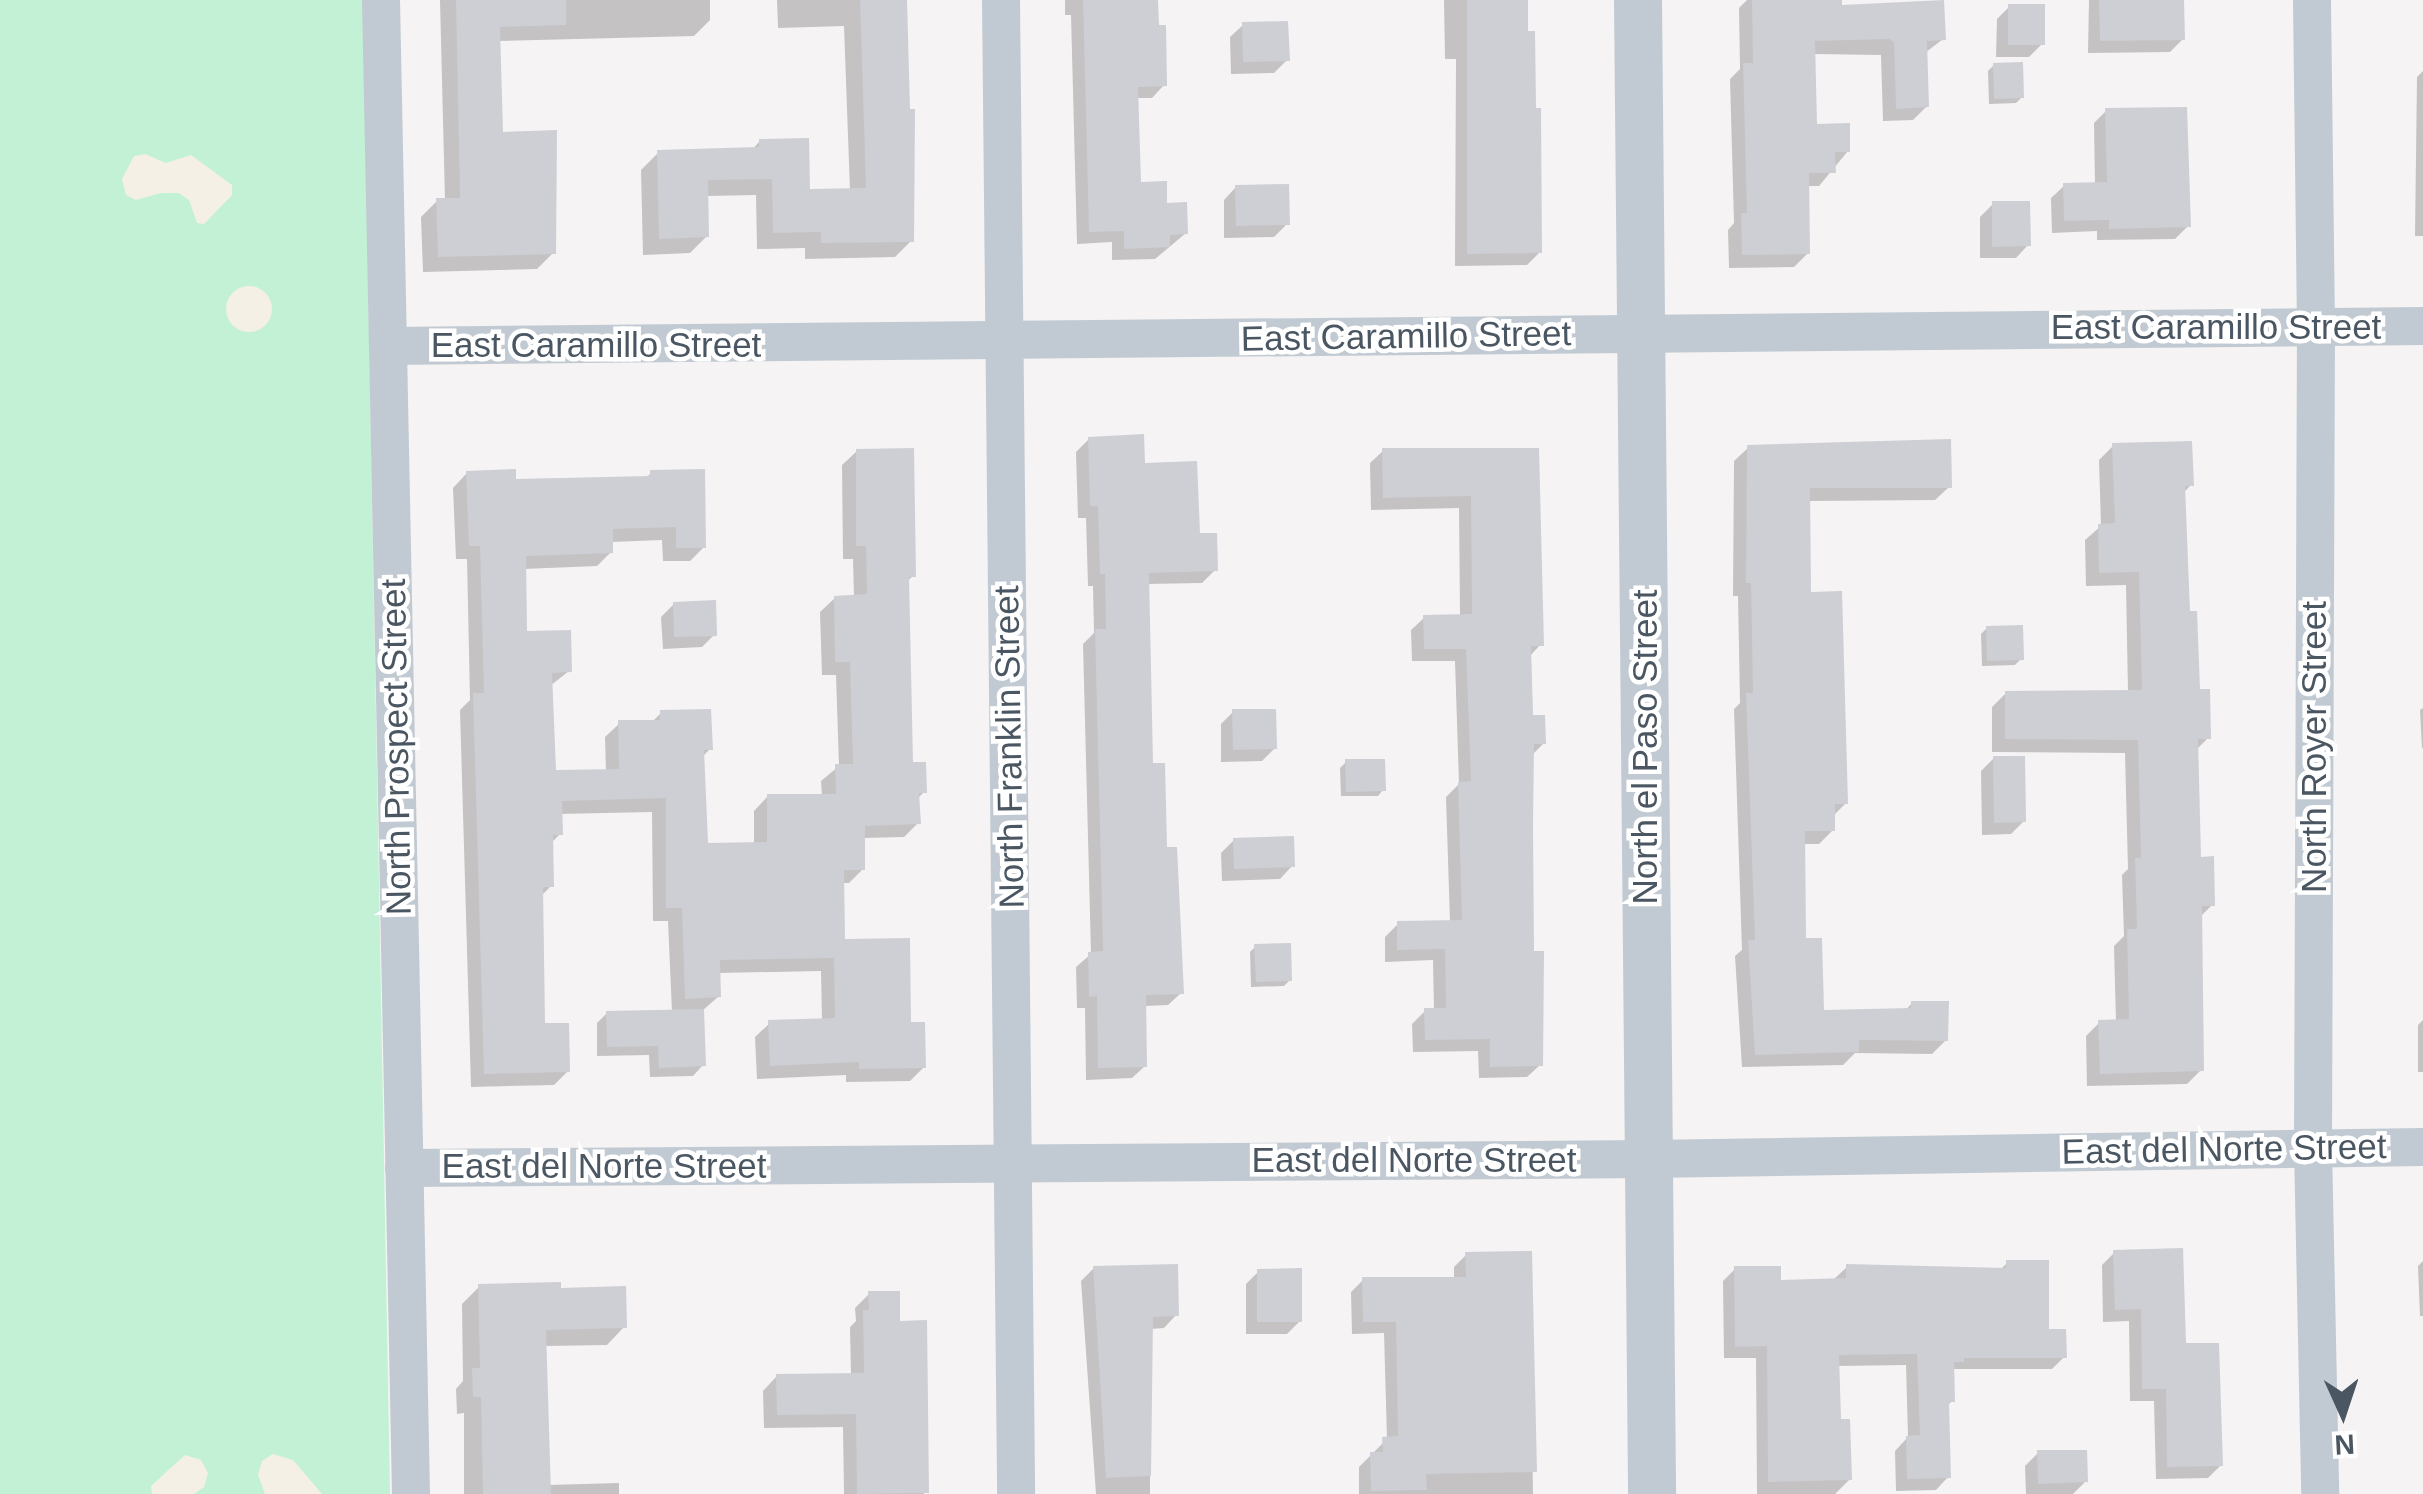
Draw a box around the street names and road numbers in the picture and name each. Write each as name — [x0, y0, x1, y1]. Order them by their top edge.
street label: East Caramillo Street — [2051, 306, 2381, 348]
street label: East Caramillo Street — [1240, 312, 1572, 360]
street label: East Caramillo Street — [431, 324, 761, 366]
street label: North Prospect Street — [372, 578, 420, 916]
street label: North Franklin Street — [985, 585, 1033, 909]
street label: North el Paso Street — [1624, 589, 1666, 905]
street label: North Royer Street — [2293, 601, 2335, 893]
street label: East del Norte Street — [2061, 1125, 2387, 1173]
street label: East del Norte Street — [1252, 1139, 1576, 1181]
street label: East del Norte Street — [442, 1145, 766, 1187]

